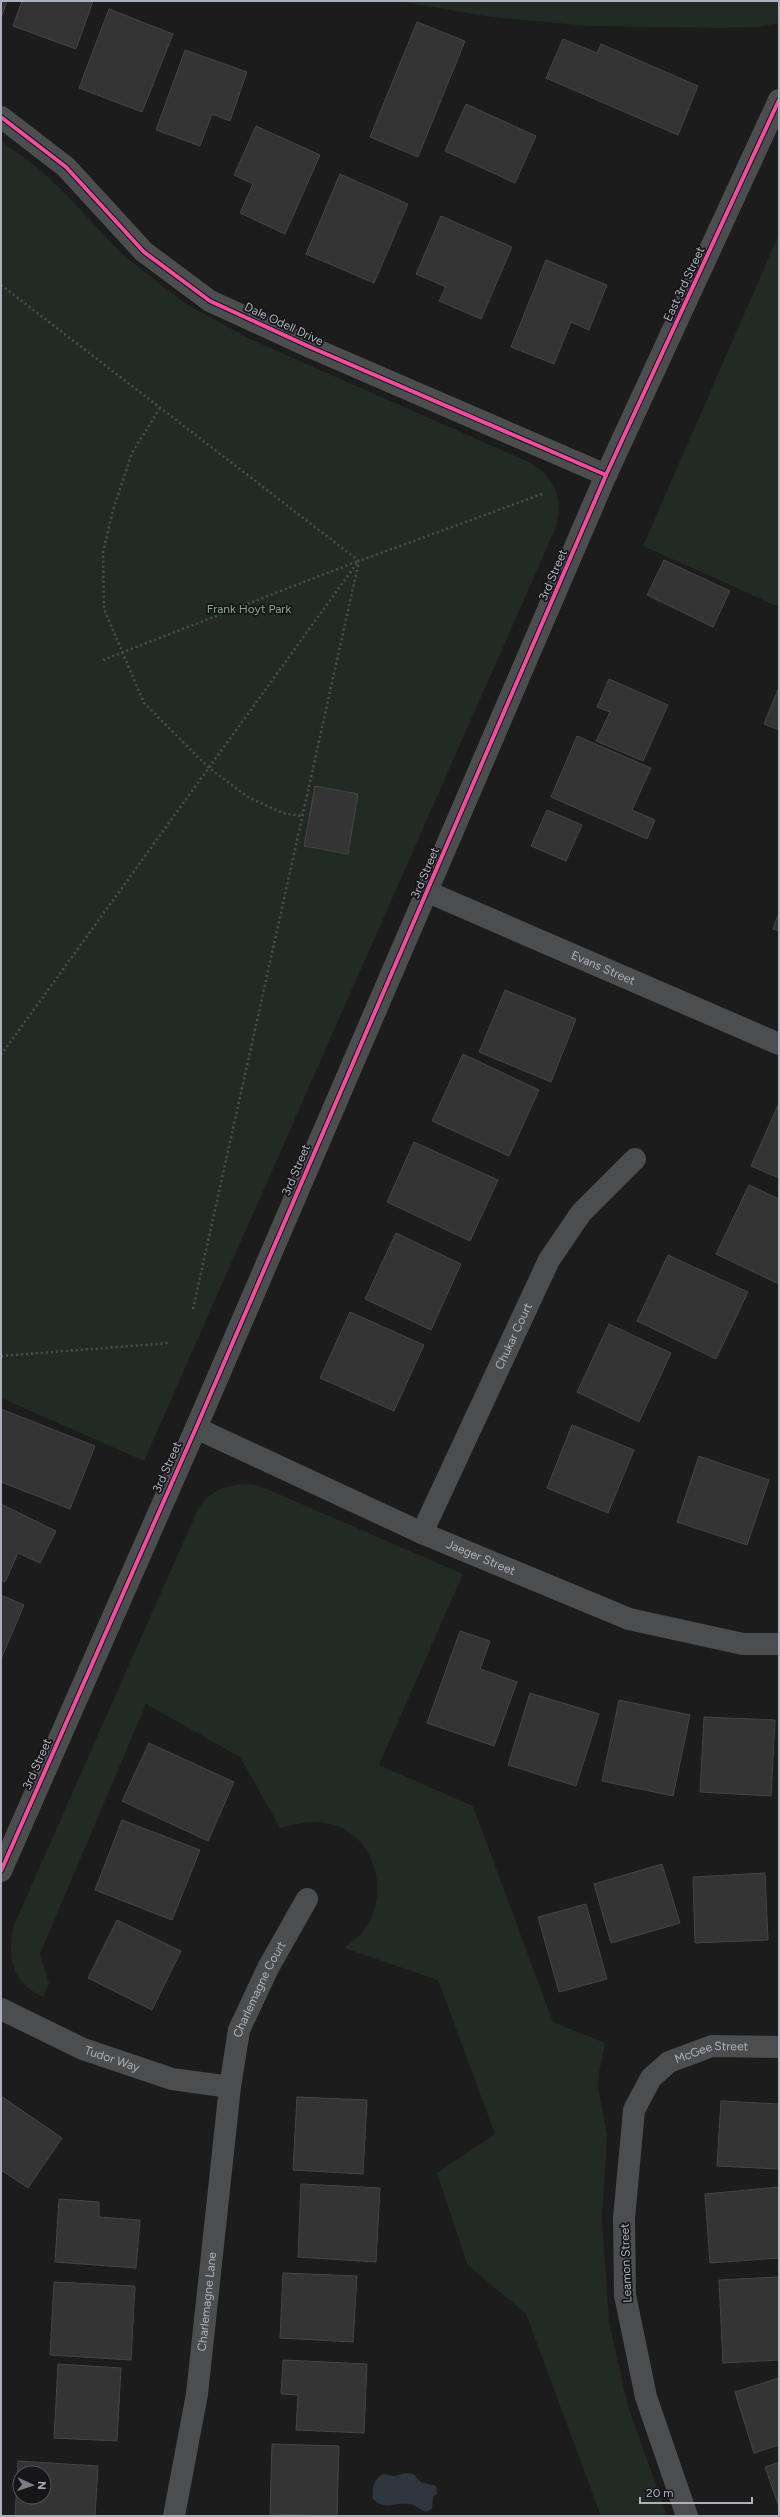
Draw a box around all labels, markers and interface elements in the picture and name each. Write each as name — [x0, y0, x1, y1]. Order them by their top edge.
street label: East 3rd Street — [661, 244, 708, 323]
street label: Dale Odell Drive — [242, 300, 326, 349]
street label: 3rd Street — [536, 547, 570, 603]
park label: Frank Hoyt Park — [207, 602, 291, 616]
street label: 3rd Street — [408, 845, 442, 901]
street label: Evans Street — [569, 948, 638, 988]
street label: 3rd Street — [279, 1142, 313, 1198]
street label: Chukar Court — [492, 1300, 535, 1372]
street label: 3rd Street — [150, 1439, 185, 1495]
street label: Jaeger Street — [444, 1537, 518, 1578]
street label: 3rd Street — [20, 1736, 55, 1792]
street label: Charlemagne Court — [231, 1938, 289, 2038]
street label: McGee Street — [673, 2039, 749, 2066]
street label: Tudor Way — [83, 2043, 142, 2075]
street label: Leamon Street — [618, 2223, 634, 2303]
street label: Charlemagne Lane — [195, 2251, 219, 2352]
north arrow — [12, 2465, 52, 2505]
scale bar — [640, 2479, 752, 2505]
text: N — [35, 2481, 48, 2490]
text: 20 m — [646, 2486, 674, 2500]

